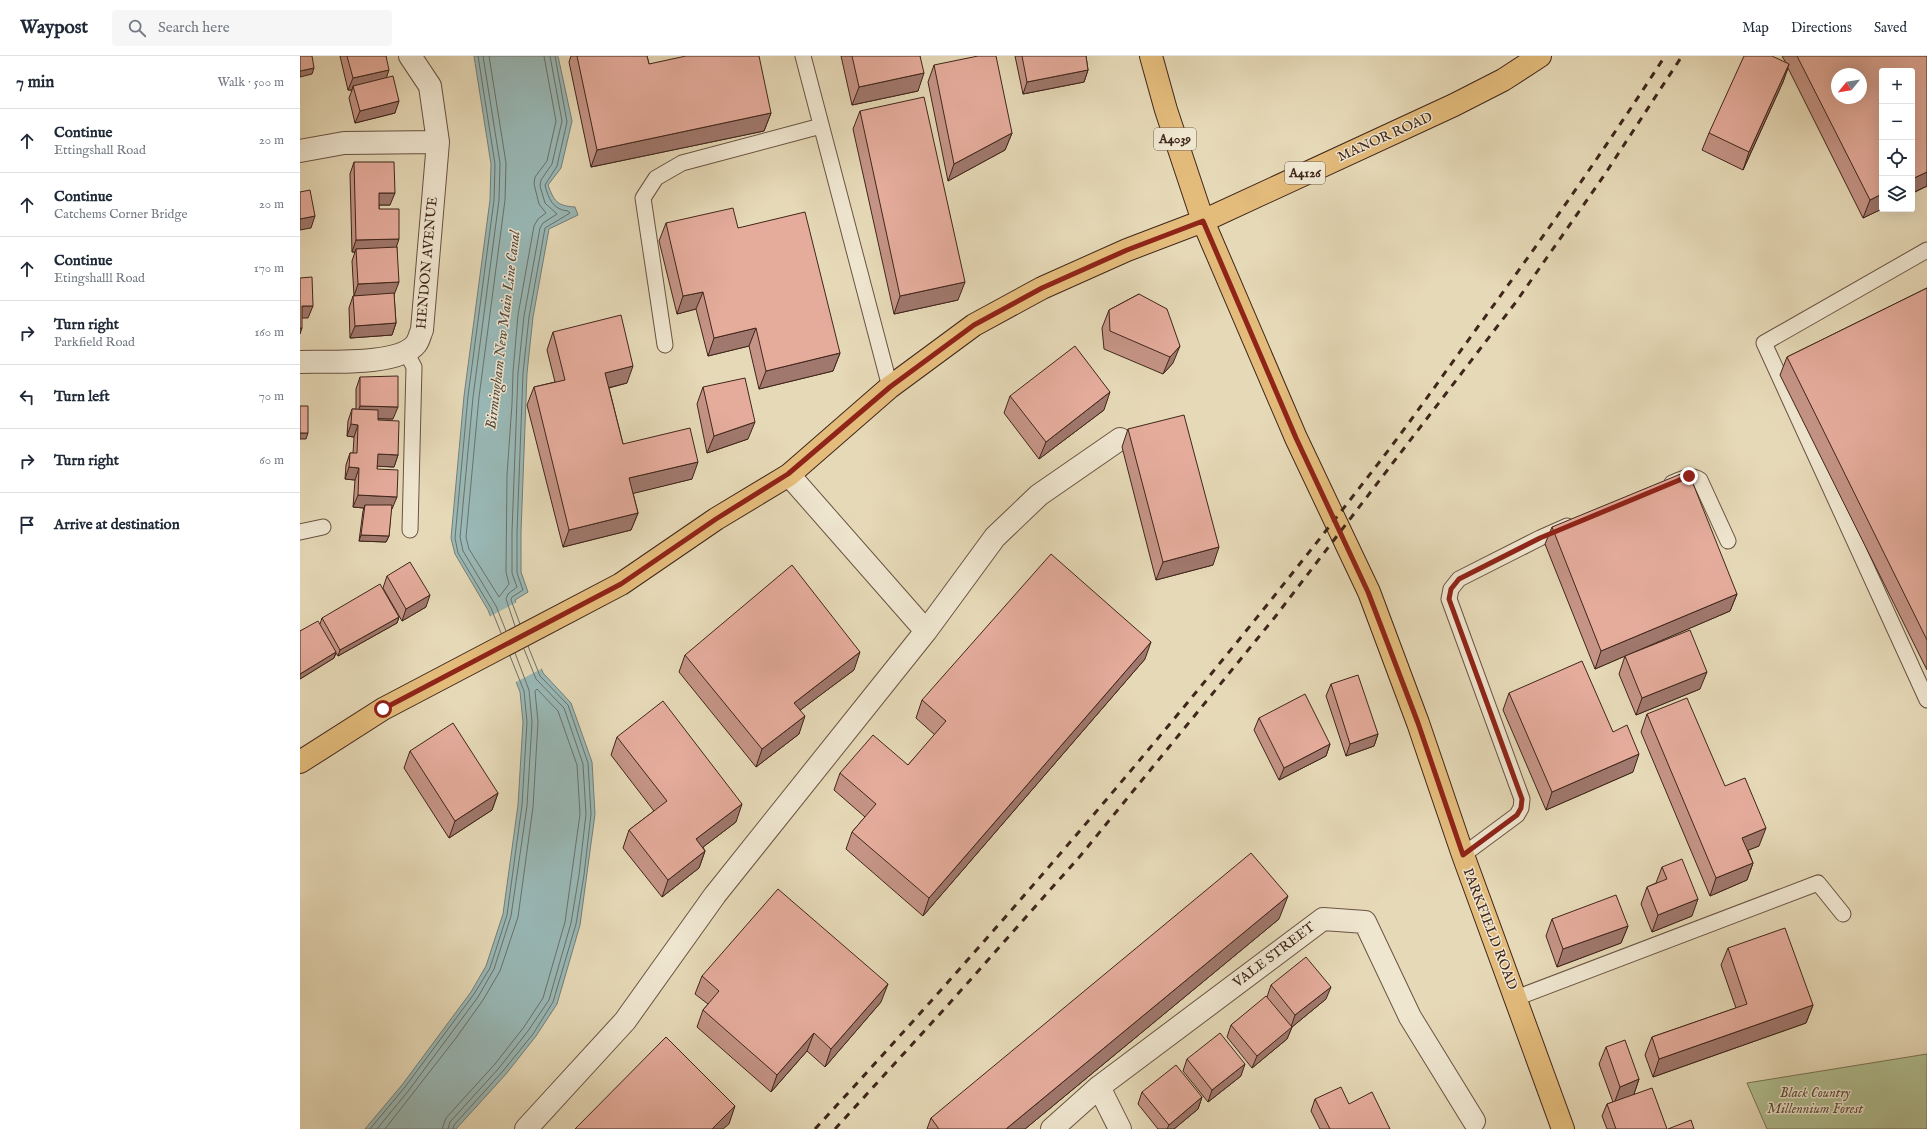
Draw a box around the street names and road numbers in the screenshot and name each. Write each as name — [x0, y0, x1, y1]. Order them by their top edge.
street label: MANOR ROAD — [1335, 108, 1435, 166]
road number: A4039 — [1154, 128, 1196, 150]
road number: A4126 — [1285, 162, 1325, 184]
street label: HENDON AVENUE — [412, 196, 442, 330]
street label: PARKFIELD ROAD — [1458, 866, 1522, 992]
street label: VALE STREET — [1229, 918, 1319, 992]

